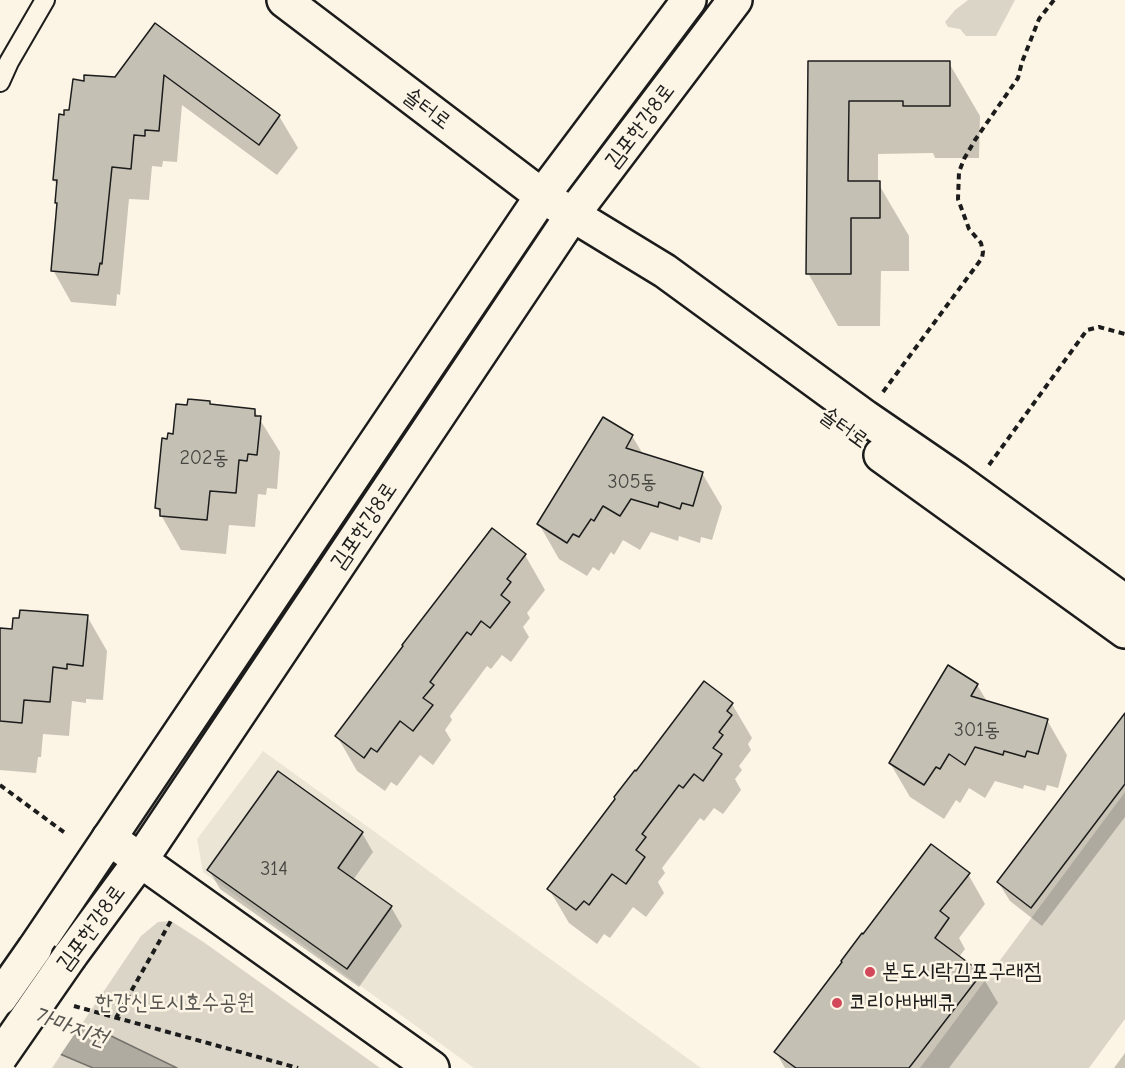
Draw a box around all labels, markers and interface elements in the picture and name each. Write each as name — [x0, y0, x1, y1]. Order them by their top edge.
street label: 김포한강8로 — [599, 78, 681, 174]
street label: 솔터로 — [398, 82, 456, 136]
street label: 솔터로 — [815, 402, 873, 454]
house number: 202동 — [179, 446, 229, 470]
house number: 305동 — [607, 470, 657, 494]
street label: 김포한강8로 — [325, 477, 403, 575]
house number: 301동 — [954, 718, 1000, 742]
house number: 314 — [260, 857, 288, 881]
street label: 김포한강8로 — [51, 880, 131, 976]
place label: 본도시락김포구래점 — [882, 959, 1041, 985]
marker: 본도시락김포구래점 — [863, 965, 877, 979]
park label: 한강신도시호수공원 — [95, 990, 255, 1016]
place label: 코리아바베큐 — [849, 990, 955, 1016]
marker: 코리아바베큐 — [830, 996, 844, 1010]
water label: 가마지천 — [29, 1001, 111, 1053]

